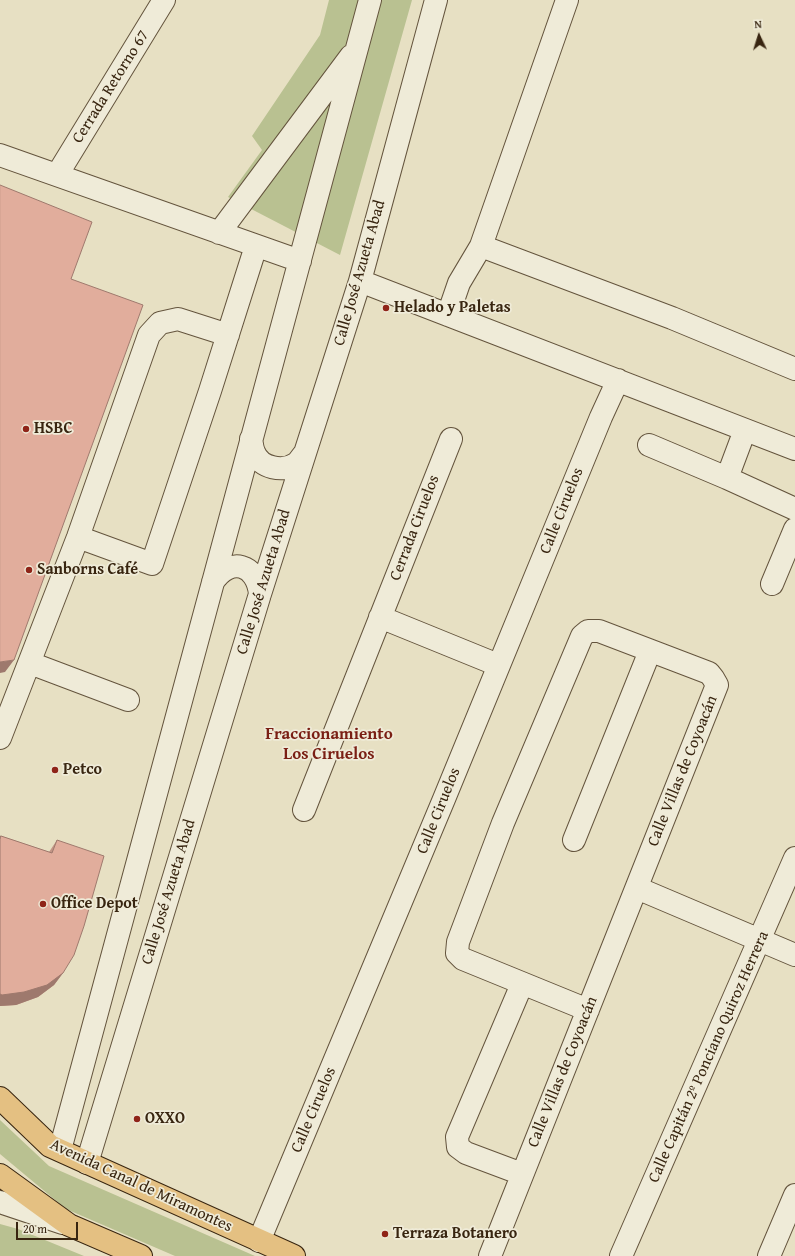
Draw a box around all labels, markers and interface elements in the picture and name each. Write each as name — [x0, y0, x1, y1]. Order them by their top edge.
north arrow — [739, 16, 779, 56]
text: N — [754, 16, 762, 32]
street label: Cerrada Retorno 67 — [69, 27, 153, 147]
street label: Calle José Azueta Abad — [330, 198, 390, 348]
place label: Helado y Paletas — [394, 298, 511, 318]
marker: Helado y Paletas — [381, 303, 391, 313]
place label: HSBC — [34, 419, 72, 439]
marker: HSBC — [21, 424, 31, 434]
street label: Calle Ciruelos — [536, 465, 588, 557]
street label: Cerrada Ciruelos — [386, 473, 444, 583]
street label: Calle José Azueta Abad — [233, 507, 295, 657]
place label: Sanborns Café — [37, 560, 138, 580]
marker: Sanborns Café — [24, 565, 34, 575]
street label: Calle Villas de Coyoacán — [644, 693, 722, 849]
district label: Fraccionamiento Los Ciruelos — [265, 725, 393, 765]
place label: Petco — [63, 760, 102, 780]
marker: Petco — [50, 765, 60, 775]
street label: Calle Ciruelos — [413, 765, 465, 857]
street label: Calle José Azueta Abad — [138, 817, 200, 967]
place label: Office Depot — [51, 894, 138, 914]
marker: Office Depot — [38, 899, 48, 909]
street label: Calle Capitán 2º Ponciano Quiroz Herrera — [645, 928, 773, 1186]
street label: Calle Villas de Coyoacán — [524, 994, 602, 1150]
street label: Calle Ciruelos — [287, 1064, 341, 1156]
place label: OXXO — [145, 1109, 185, 1129]
marker: OXXO — [132, 1114, 142, 1124]
street label: Avenida Canal de Miramontes — [47, 1135, 235, 1237]
scale bar — [18, 1214, 80, 1240]
text: 20 m — [23, 1220, 47, 1237]
place label: Terraza Botanero — [393, 1224, 517, 1244]
marker: Terraza Botanero — [380, 1229, 390, 1239]

